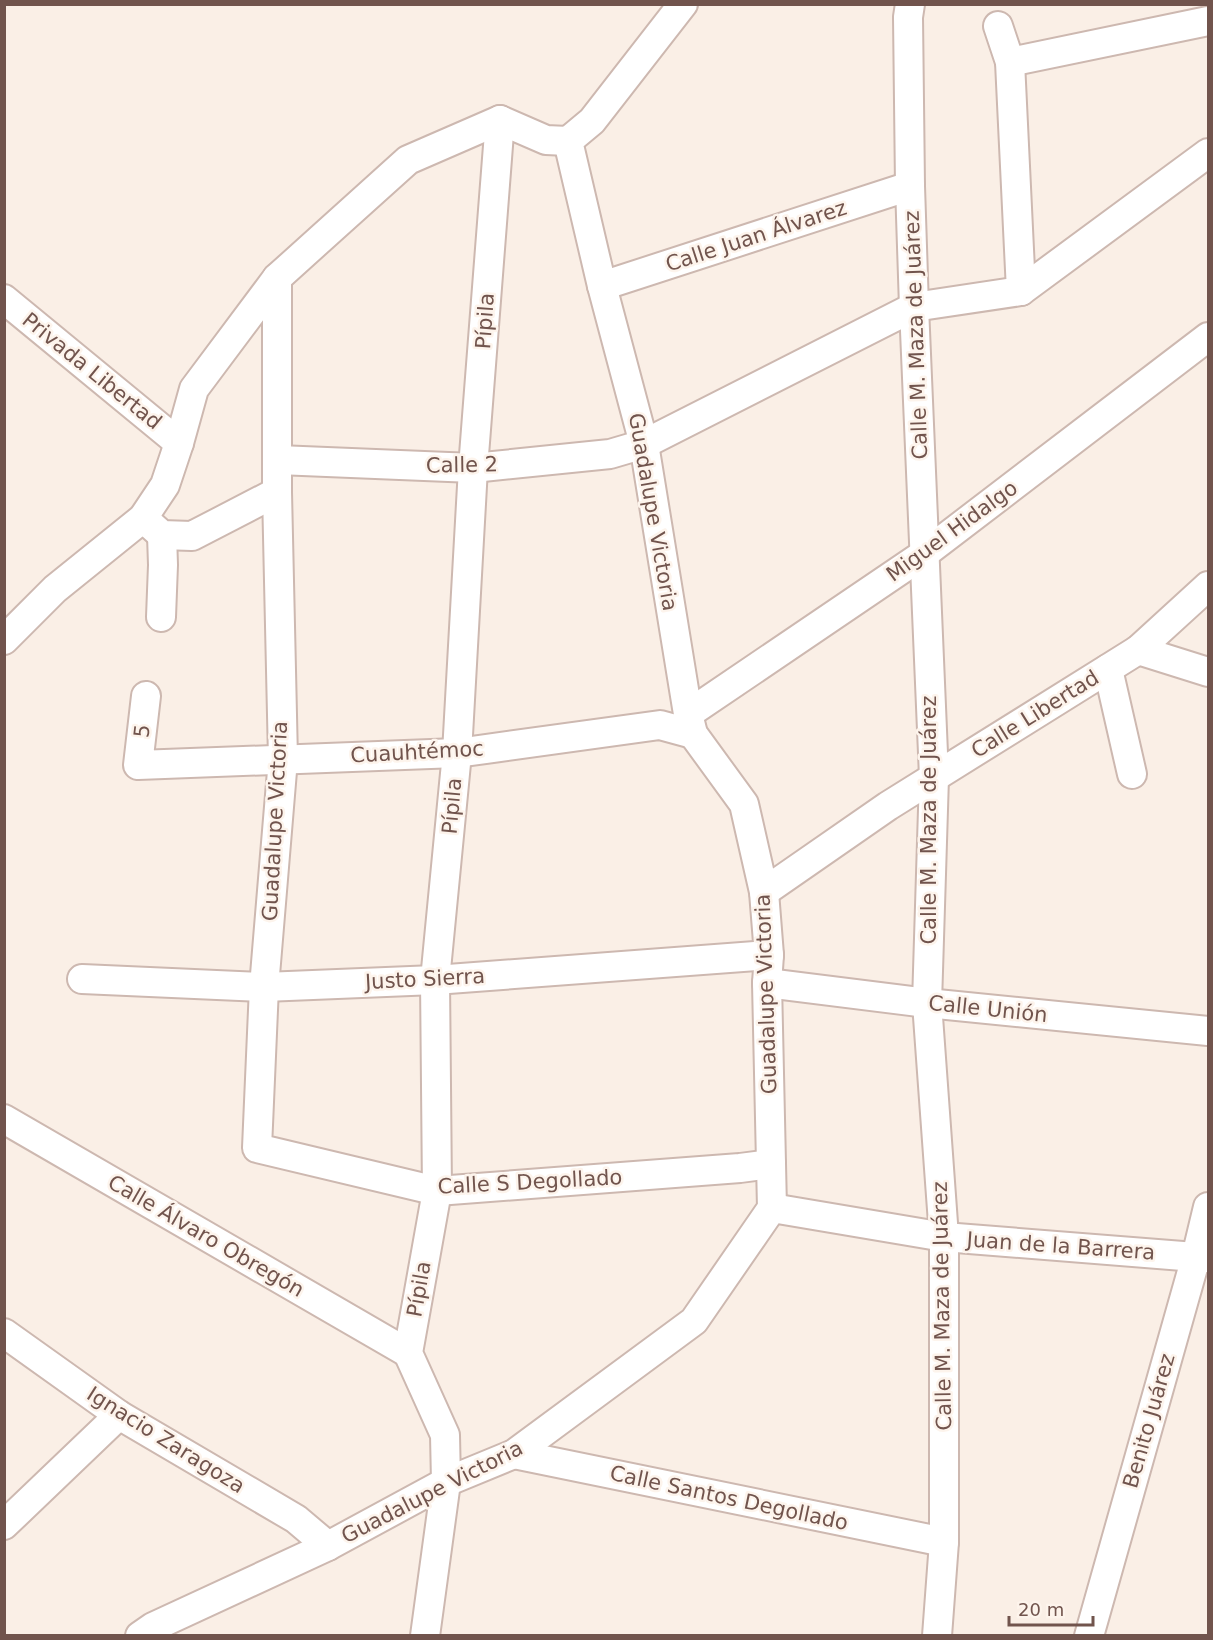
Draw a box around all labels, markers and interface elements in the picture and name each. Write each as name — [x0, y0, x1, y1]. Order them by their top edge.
street label: Calle Juan Álvarez — [662, 194, 849, 277]
street label: Calle M. Maza de Juárez — [900, 210, 932, 460]
street label: Pípila — [471, 292, 499, 350]
street label: Privada Libertad — [18, 308, 166, 434]
street label: Guadalupe Victoria — [624, 411, 682, 613]
street label: Calle 2 — [426, 452, 498, 478]
street label: Miguel Hidalgo — [882, 475, 1022, 587]
street label: Calle Libertad — [967, 665, 1103, 763]
street label: Calle M. Maza de Juárez — [917, 695, 941, 945]
street label: Guadalupe Victoria — [258, 720, 292, 922]
street label: 5 — [129, 723, 155, 739]
street label: Cuauhtémoc — [350, 737, 484, 767]
street label: Pípila — [438, 777, 466, 835]
street label: Guadalupe Victoria — [751, 893, 781, 1095]
street label: Justo Sierra — [362, 964, 486, 994]
street label: Calle Unión — [927, 991, 1049, 1027]
street label: Calle S Degollado — [437, 1165, 623, 1199]
street label: Calle Álvaro Obregón — [104, 1169, 309, 1302]
street label: Calle M. Maza de Juárez — [928, 1181, 956, 1431]
street label: Juan de la Barrera — [964, 1227, 1156, 1265]
street label: Pípila — [402, 1259, 436, 1319]
street label: Benito Juárez — [1118, 1351, 1180, 1491]
street label: Ignacio Zaragoza — [83, 1382, 249, 1498]
street label: Guadalupe Victoria — [337, 1436, 527, 1548]
street label: Calle Santos Degollado — [608, 1461, 850, 1535]
scale bar — [1009, 1589, 1093, 1627]
text: 20 m — [1018, 1599, 1064, 1620]

